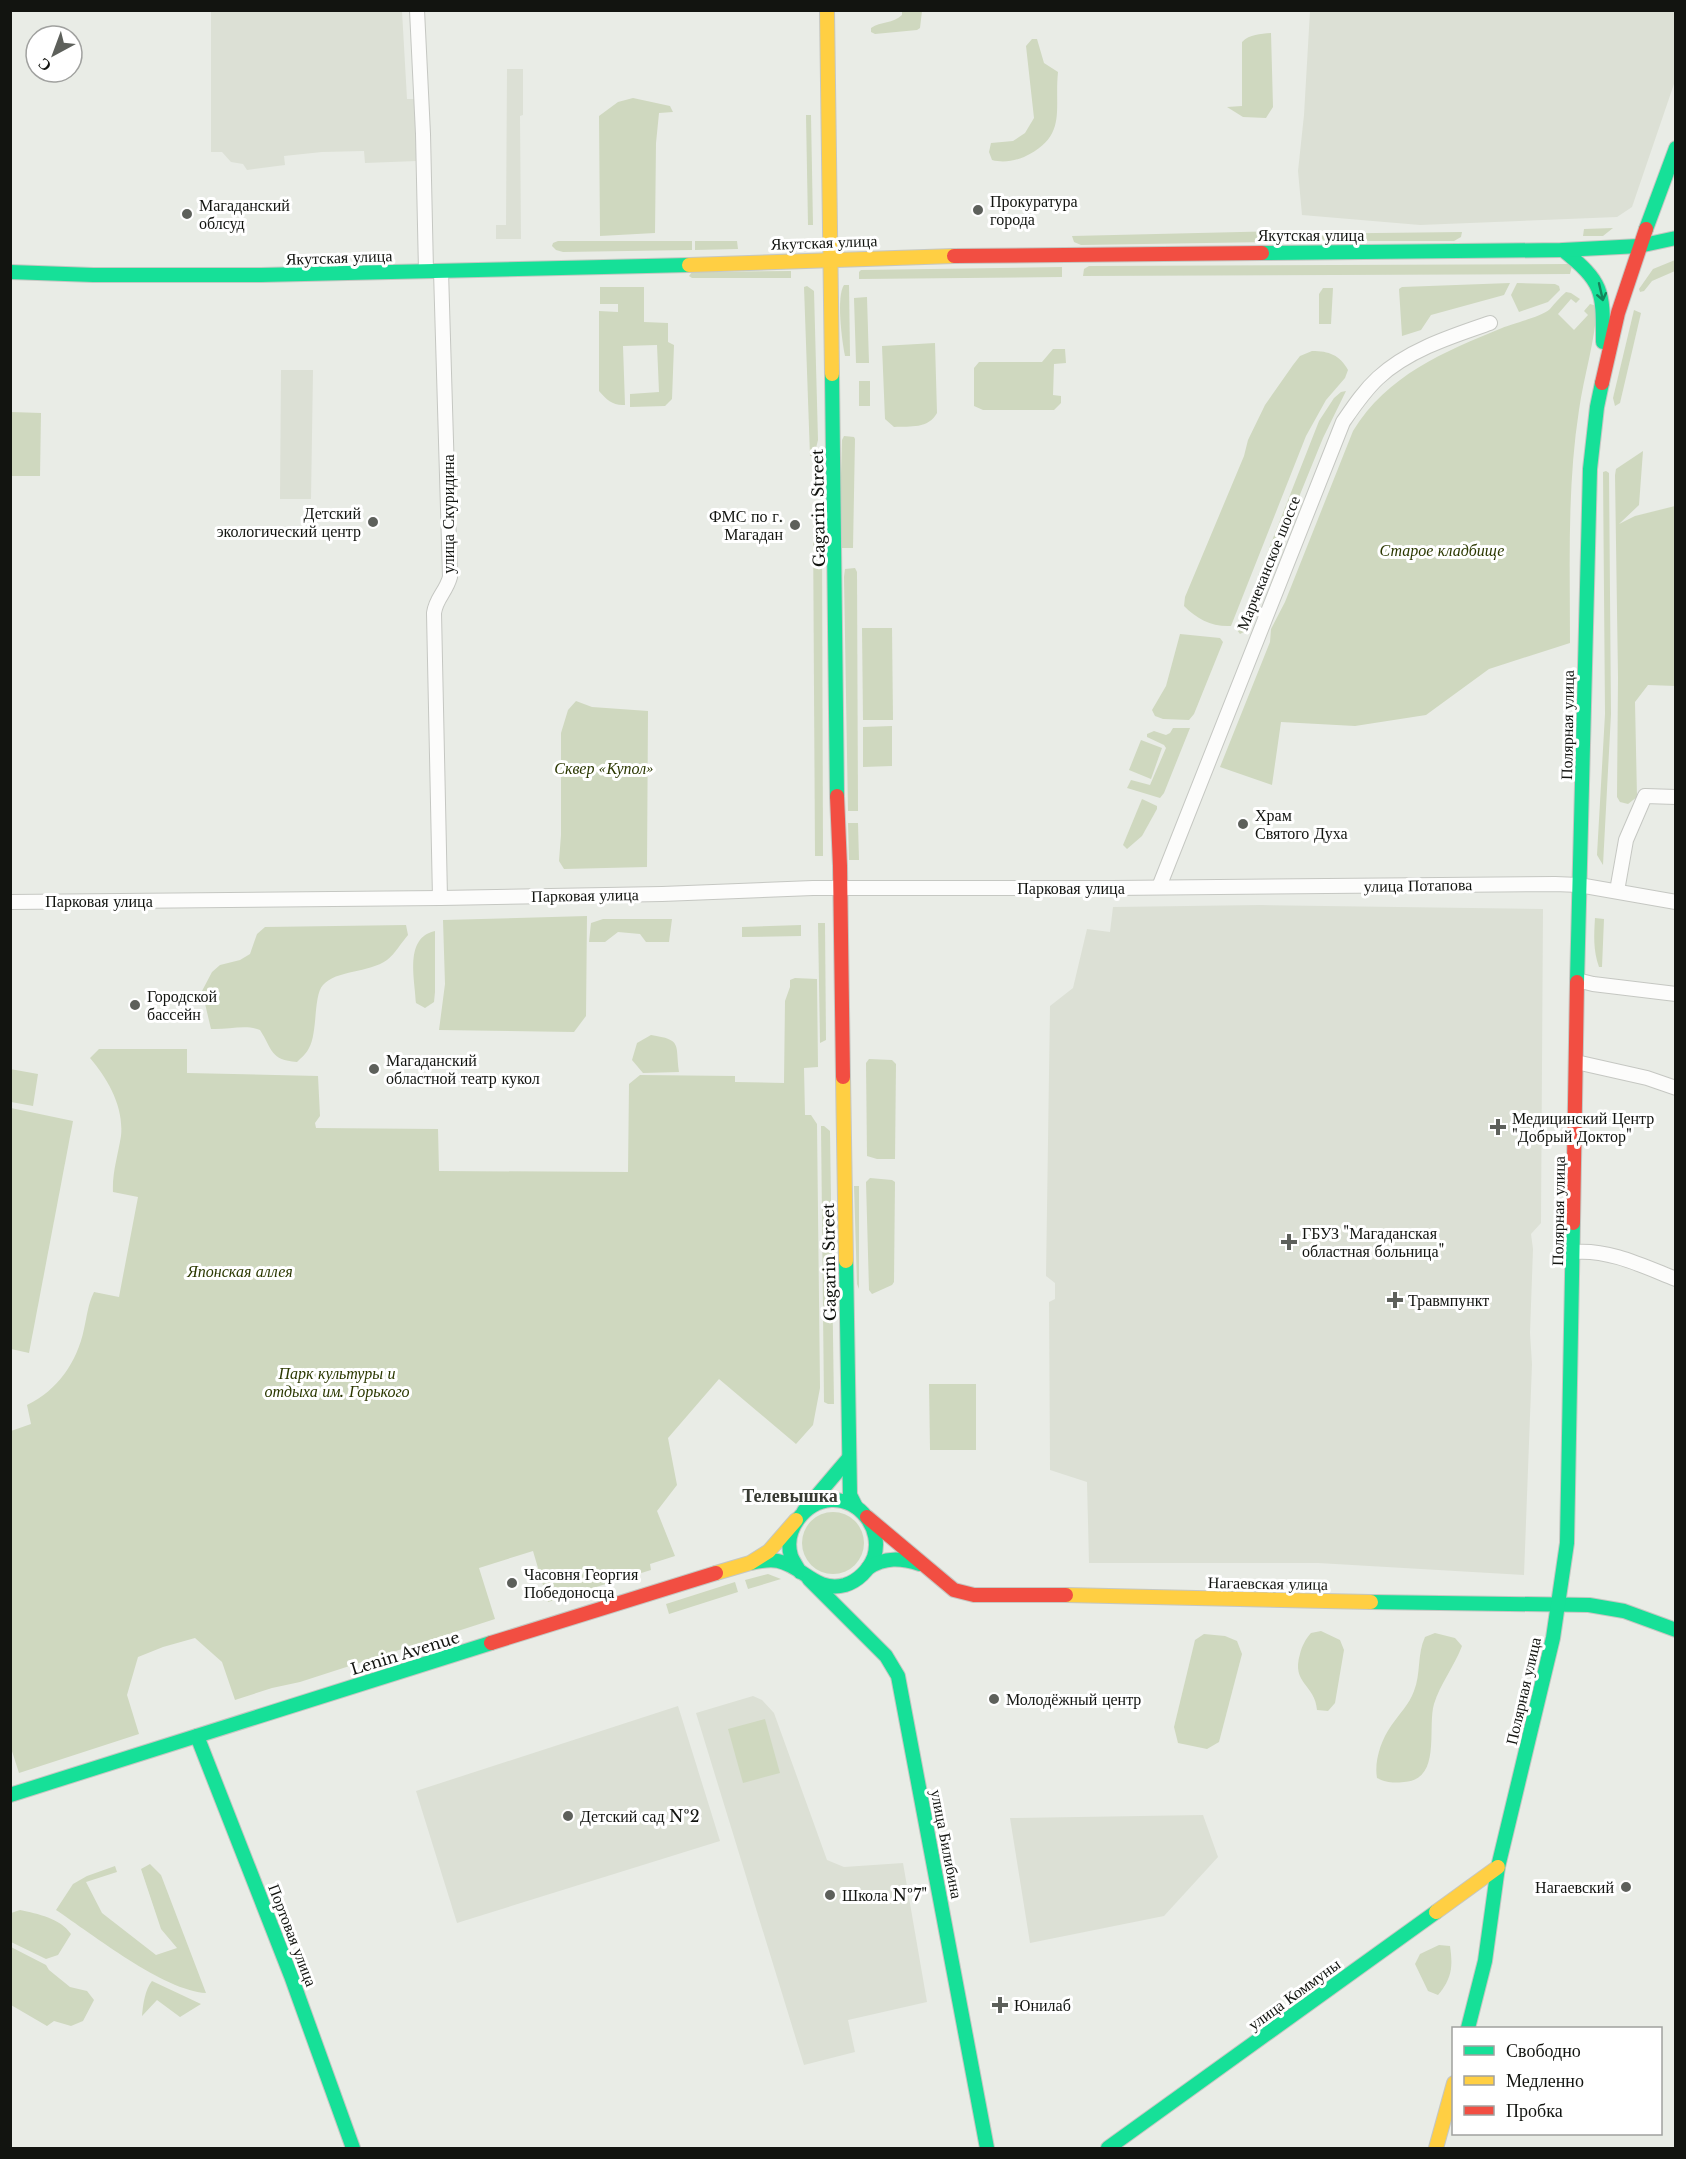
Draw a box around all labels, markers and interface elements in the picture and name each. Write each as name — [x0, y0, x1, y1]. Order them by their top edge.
north arrow — [24, 24, 84, 84]
text: С — [33, 54, 55, 77]
place label: Прокуратура города — [990, 191, 1078, 229]
place label: Магаданский облсуд — [199, 195, 290, 233]
marker: Прокуратура города — [971, 203, 985, 217]
marker: Магаданский облсуд — [180, 207, 194, 221]
street label: Якутская улица — [1258, 225, 1364, 245]
street label: Якутская улица — [770, 230, 878, 254]
street label: Якутская улица — [285, 245, 393, 269]
one-way arrow — [1596, 282, 1607, 302]
street label: Gagarin Street — [807, 449, 829, 567]
street label: улица Скуридина — [438, 454, 458, 574]
street label: Марчеканское шоссе — [1232, 493, 1304, 633]
place label: Детский экологический центр — [217, 503, 361, 541]
place label: ФМС по г. Магадан — [709, 506, 783, 544]
marker: Детский экологический центр — [366, 515, 380, 529]
marker: ФМС по г. Магадан — [788, 518, 802, 532]
park label: Старое кладбище — [1380, 540, 1504, 560]
street label: Полярная улица — [1556, 670, 1578, 780]
park label: Сквер «Купол» — [554, 758, 654, 778]
place label: Храм Святого Духа — [1255, 805, 1348, 843]
marker: Храм Святого Духа — [1236, 817, 1250, 831]
street label: улица Потапова — [1364, 874, 1472, 896]
street label: Парковая улица — [1017, 878, 1125, 898]
street label: Парковая улица — [531, 884, 639, 906]
street label: Парковая улица — [45, 891, 153, 911]
place label: Городской бассейн — [147, 986, 218, 1024]
marker: Городской бассейн — [128, 998, 142, 1012]
place label: Магаданский областной театр кукол — [386, 1050, 540, 1088]
marker: Магаданский областной театр кукол — [367, 1062, 381, 1076]
place label: Медицинский Центр "Добрый Доктор" — [1512, 1108, 1654, 1146]
marker: Медицинский Центр "Добрый Доктор" — [1489, 1118, 1507, 1136]
street label: Полярная улица — [1547, 1156, 1569, 1266]
street label: Gagarin Street — [818, 1203, 840, 1321]
place label: ГБУЗ "Магаданская областная больница" — [1302, 1223, 1444, 1261]
marker: ГБУЗ "Магаданская областная больница" — [1280, 1233, 1298, 1251]
park label: Японская аллея — [186, 1261, 293, 1281]
place label: Травмпункт — [1408, 1290, 1489, 1310]
marker: Травмпункт — [1386, 1291, 1404, 1309]
park label: Парк культуры и отдыха им. Горького — [264, 1363, 410, 1401]
district label: Телевышка — [742, 1485, 838, 1507]
place label: Часовня Георгия Победоносца — [524, 1564, 639, 1602]
street label: Нагаевская улица — [1208, 1572, 1328, 1594]
marker: Часовня Георгия Победоносца — [505, 1576, 519, 1590]
street label: Lenin Avenue — [348, 1627, 462, 1679]
street label: Полярная улица — [1501, 1635, 1545, 1747]
place label: Молодёжный центр — [1006, 1689, 1141, 1709]
marker: Молодёжный центр — [987, 1692, 1001, 1706]
street label: улица Билибина — [927, 1788, 967, 1900]
place label: Детский сад №2 — [580, 1806, 700, 1826]
marker: Детский сад №2 — [561, 1809, 575, 1823]
place label: Нагаевский — [1535, 1877, 1614, 1897]
marker: Нагаевский — [1619, 1880, 1633, 1894]
street label: Портовая улица — [264, 1881, 322, 1989]
place label: Школа №7" — [842, 1885, 927, 1905]
marker: Школа №7" — [823, 1888, 837, 1902]
street label: улица Коммуны — [1244, 1954, 1344, 2034]
place label: Юнилаб — [1014, 1995, 1071, 2015]
marker: Юнилаб — [991, 1996, 1009, 2014]
legend — [1452, 2027, 1662, 2135]
text: Свободно — [1506, 2040, 1581, 2062]
text: Медленно — [1506, 2070, 1584, 2092]
text: Пробка — [1506, 2100, 1563, 2122]

